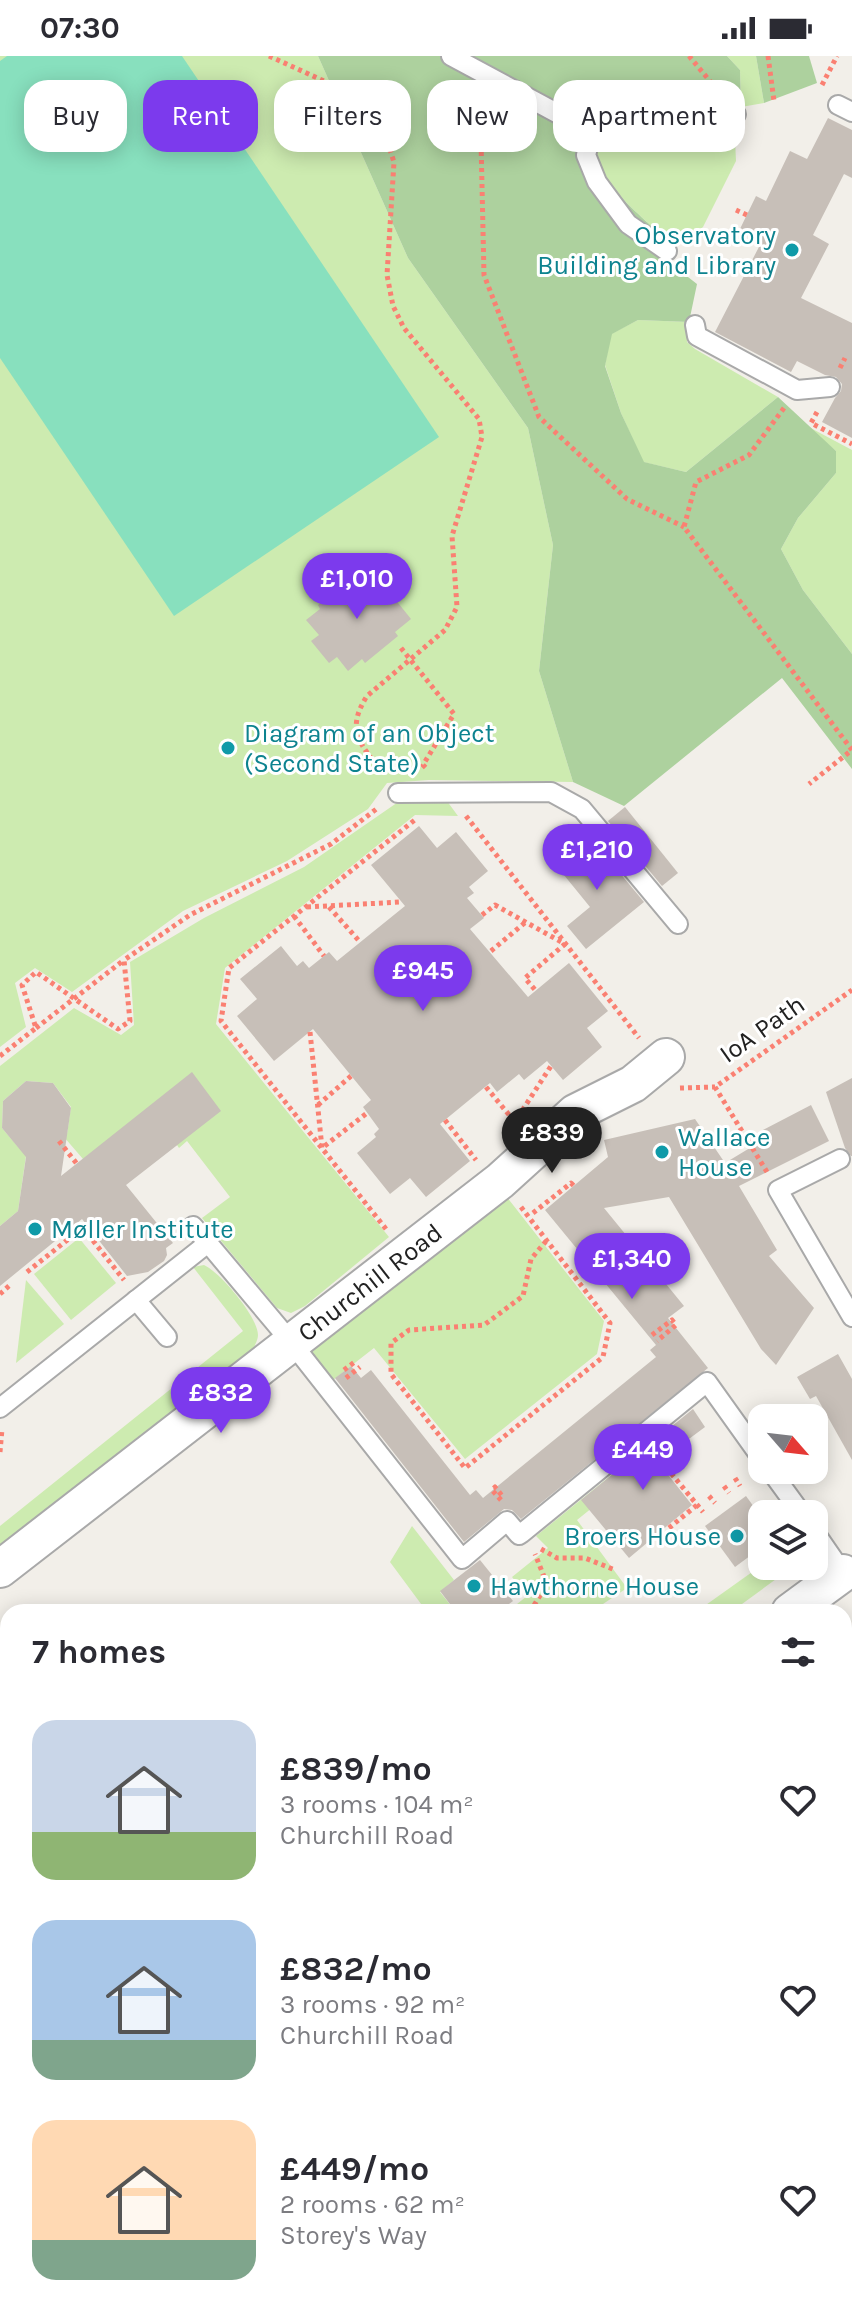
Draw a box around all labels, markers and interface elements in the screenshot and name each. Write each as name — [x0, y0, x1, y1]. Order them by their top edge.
text: 07:30 — [40, 10, 120, 46]
chip: Buy — [24, 80, 127, 152]
chip: Rent — [143, 80, 258, 152]
chip: Filters — [274, 80, 411, 152]
chip: New — [427, 80, 537, 152]
chip: Apartment — [553, 80, 745, 152]
place label: Observatory Building and Library — [537, 220, 776, 281]
marker: Observatory Building and Library — [783, 241, 801, 259]
pin: £1,010 — [292, 553, 422, 621]
text: £1,010 — [320, 563, 394, 594]
place label: Diagram of an Object (Second State) — [244, 718, 495, 779]
marker: Diagram of an Object (Second State) — [219, 739, 237, 757]
pin: £1,210 — [532, 824, 662, 892]
text: £1,210 — [561, 834, 633, 865]
pin: £945 — [376, 945, 470, 1013]
text: £945 — [392, 955, 454, 986]
street label: IoA Path — [713, 989, 811, 1069]
pin: £839 — [505, 1107, 599, 1175]
text: £839 — [520, 1117, 584, 1148]
place label: Wallace House — [678, 1122, 770, 1183]
marker: Wallace House — [653, 1143, 671, 1161]
place label: Møller Institute — [51, 1214, 234, 1245]
street label: Churchill Road — [291, 1216, 448, 1348]
marker: Møller Institute — [26, 1220, 44, 1238]
pin: £1,340 — [567, 1233, 697, 1301]
text: £1,340 — [592, 1243, 672, 1274]
pin: £832 — [174, 1367, 268, 1435]
text: £832 — [189, 1377, 253, 1408]
north arrow — [748, 1404, 828, 1484]
map controls — [748, 1404, 828, 1580]
pin: £449 — [596, 1424, 690, 1492]
text: £449 — [612, 1434, 674, 1465]
button: layers — [748, 1500, 828, 1580]
place label: Broers House — [564, 1521, 721, 1552]
marker: Broers House — [728, 1527, 746, 1545]
place label: Hawthorne House — [490, 1571, 699, 1602]
marker: Hawthorne House — [465, 1577, 483, 1595]
icon: filters — [776, 1630, 820, 1674]
text: 7 homes — [32, 1632, 166, 1672]
text: £839/mo — [280, 1749, 432, 1789]
icon: home — [96, 1752, 192, 1848]
icon: heart — [776, 1778, 820, 1822]
text: 3 rooms · 104 m² — [280, 1789, 474, 1820]
text: Churchill Road — [280, 1820, 454, 1851]
text: £832/mo — [280, 1949, 432, 1989]
icon: home — [96, 1952, 192, 2048]
icon: heart — [776, 1978, 820, 2022]
text: 3 rooms · 92 m² — [280, 1989, 465, 2020]
text: Churchill Road — [280, 2020, 454, 2051]
text: £449/mo — [280, 2149, 429, 2189]
icon: home — [96, 2152, 192, 2248]
icon: heart — [776, 2178, 820, 2222]
text: 2 rooms · 62 m² — [280, 2189, 465, 2220]
text: Storey's Way — [280, 2220, 427, 2251]

